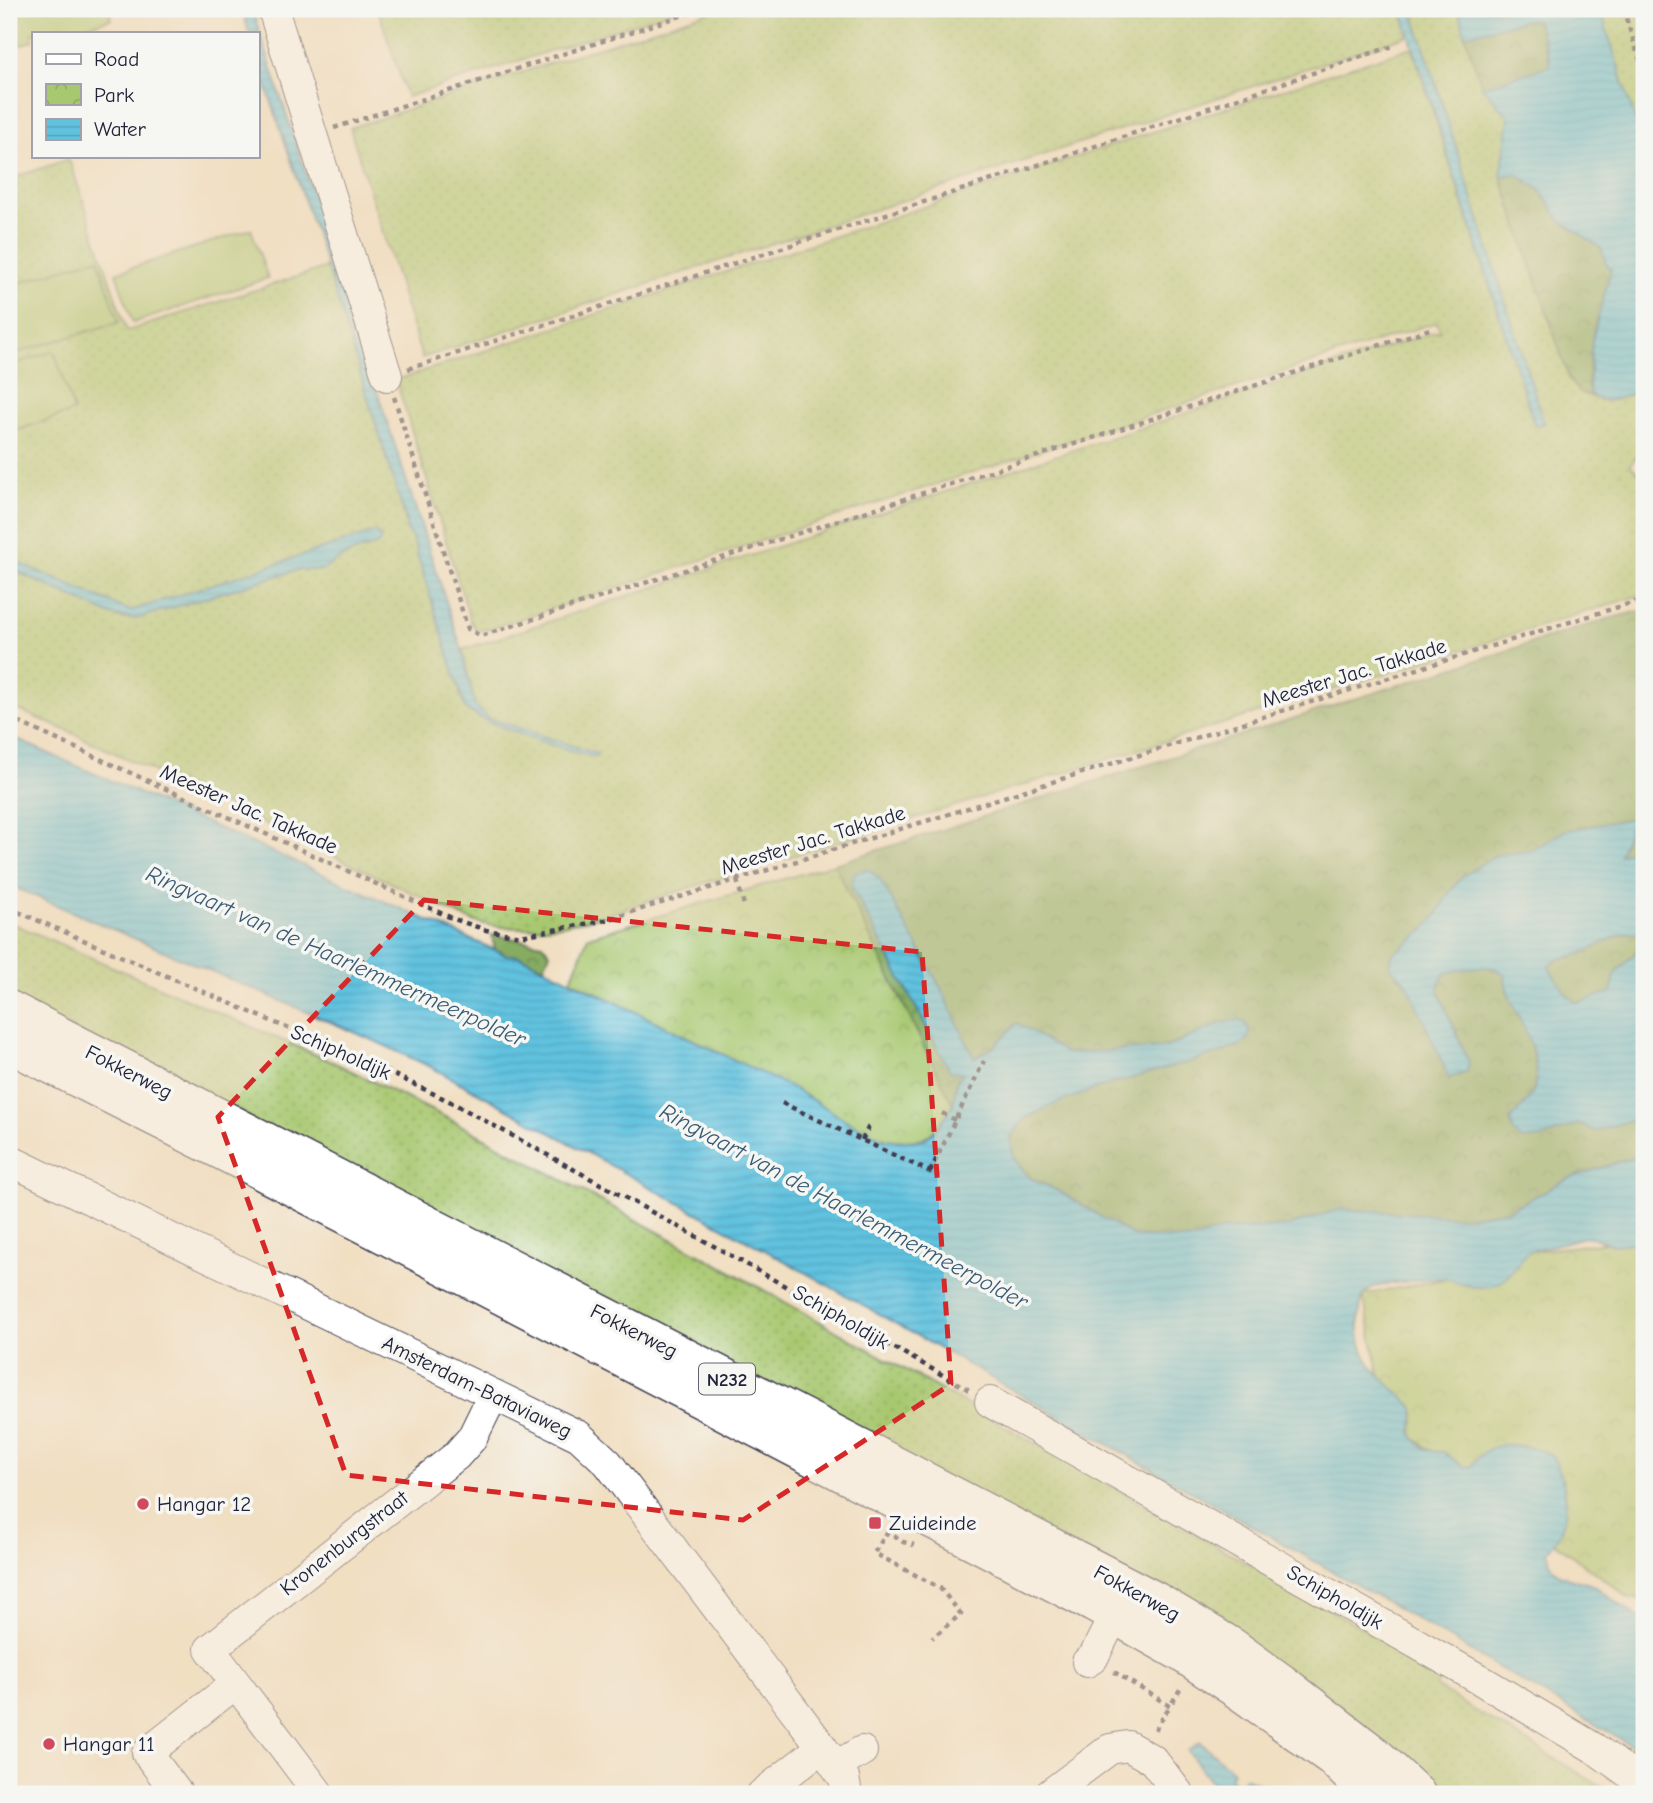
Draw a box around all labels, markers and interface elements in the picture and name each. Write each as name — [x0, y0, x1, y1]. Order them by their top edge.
legend — [32, 32, 259, 158]
text: Road — [94, 47, 139, 71]
text: Park — [94, 83, 134, 107]
text: Water — [94, 117, 147, 141]
street label: Meester Jac. Takkade — [1259, 634, 1449, 712]
street label: Meester Jac. Takkade — [157, 759, 341, 859]
street label: Meester Jac. Takkade — [718, 801, 908, 879]
water label: Ringvaart van de Haarlemmermeerpolder — [142, 860, 531, 1053]
street label: Schipholdijk — [287, 1019, 395, 1085]
street label: Fokkerweg — [81, 1040, 177, 1104]
water label: Ringvaart van de Haarlemmermeerpolder — [655, 1098, 1033, 1316]
street label: Schipholdijk — [789, 1280, 893, 1354]
street label: Fokkerweg — [586, 1299, 682, 1363]
street label: Amsterdam-Bataviaweg — [378, 1331, 576, 1443]
road number: N232 — [699, 1364, 755, 1394]
street label: Kronenburgstraat — [275, 1485, 414, 1600]
place label: Hangar 12 — [157, 1492, 251, 1516]
marker: Hangar 12 — [135, 1496, 151, 1512]
place label: Zuideinde — [889, 1511, 976, 1535]
marker: Zuideinde — [867, 1515, 883, 1531]
street label: Fokkerweg — [1090, 1560, 1184, 1626]
street label: Schipholdijk — [1283, 1560, 1387, 1634]
place label: Hangar 11 — [63, 1732, 155, 1756]
marker: Hangar 11 — [41, 1736, 57, 1752]

